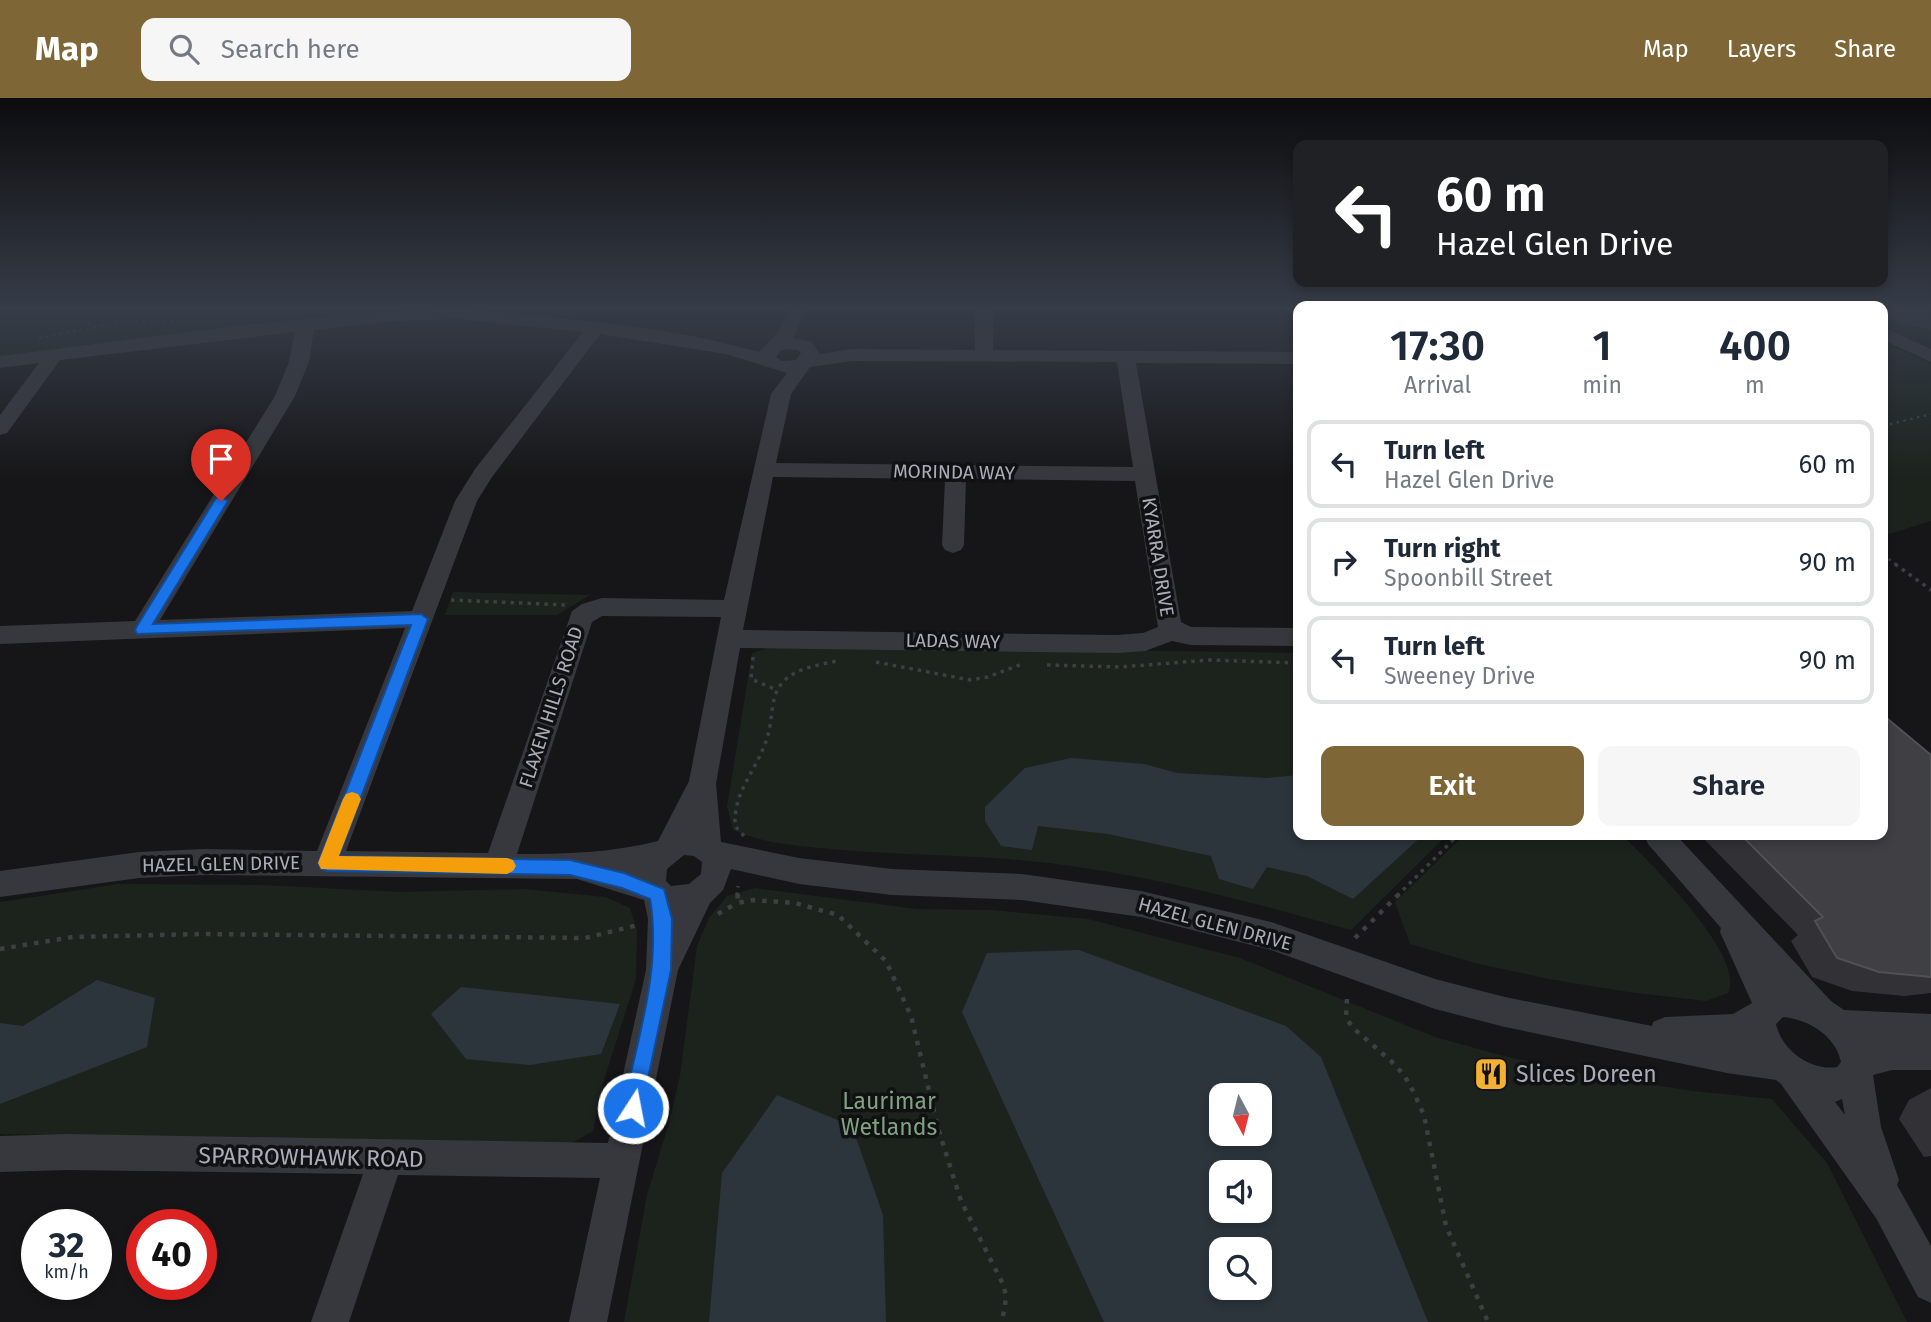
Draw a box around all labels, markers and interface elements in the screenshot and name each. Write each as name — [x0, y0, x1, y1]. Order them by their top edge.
search box — [141, 18, 631, 81]
text: Map — [35, 29, 99, 69]
icon: search — [165, 30, 203, 68]
text: Search here — [221, 34, 360, 65]
text: Map — [1643, 35, 1689, 63]
text: Layers — [1727, 35, 1796, 63]
text: Share — [1834, 35, 1896, 63]
text: 60 m — [1436, 165, 1545, 224]
icon: left — [1321, 168, 1412, 259]
text: Hazel Glen Drive — [1436, 225, 1673, 263]
text: 17:30 — [1390, 321, 1485, 371]
text: 1 — [1592, 321, 1612, 371]
text: 400 — [1719, 321, 1791, 371]
text: Arrival — [1404, 371, 1471, 399]
text: min — [1582, 371, 1622, 399]
text: m — [1745, 371, 1765, 399]
pin — [191, 429, 251, 501]
text: Turn left — [1384, 435, 1485, 466]
icon: arrive — [202, 440, 240, 478]
icon: left — [1325, 445, 1363, 483]
text: 60 m — [1798, 449, 1856, 480]
street label: MORINDA WAY — [893, 459, 1016, 485]
text: Hazel Glen Drive — [1384, 466, 1555, 494]
street label: KYARRA DRIVE — [1137, 496, 1179, 618]
text: Turn right — [1384, 533, 1501, 564]
icon: right — [1325, 543, 1363, 581]
text: 90 m — [1799, 547, 1856, 578]
text: Spoonbill Street — [1384, 564, 1553, 592]
street label: FLAXEN HILLS ROAD — [514, 624, 588, 790]
street label: LADAS WAY — [905, 629, 1001, 653]
text: Turn left — [1384, 631, 1485, 662]
icon: left — [1325, 641, 1363, 679]
text: 90 m — [1799, 645, 1856, 676]
text: Sweeney Drive — [1384, 662, 1535, 690]
button: Exit — [1321, 746, 1584, 826]
button: Share — [1598, 746, 1860, 826]
street label: HAZEL GLEN DRIVE — [142, 851, 300, 877]
street label: HAZEL GLEN DRIVE — [1136, 892, 1294, 956]
restaurant icon: Slices Doreen — [1472, 1055, 1510, 1093]
place label: Slices Doreen — [1516, 1060, 1657, 1088]
position arrow — [596, 1071, 670, 1145]
north arrow — [1209, 1083, 1272, 1146]
map controls — [1209, 1083, 1272, 1300]
park label: Laurimar Wetlands — [841, 1087, 937, 1141]
street label: SPARROWHAWK ROAD — [198, 1141, 424, 1173]
button: sound — [1209, 1160, 1272, 1223]
speed limit sign: 40 — [126, 1209, 217, 1300]
text: 32 — [49, 1224, 84, 1266]
button: search — [1209, 1237, 1272, 1300]
text: km/h — [44, 1261, 89, 1283]

